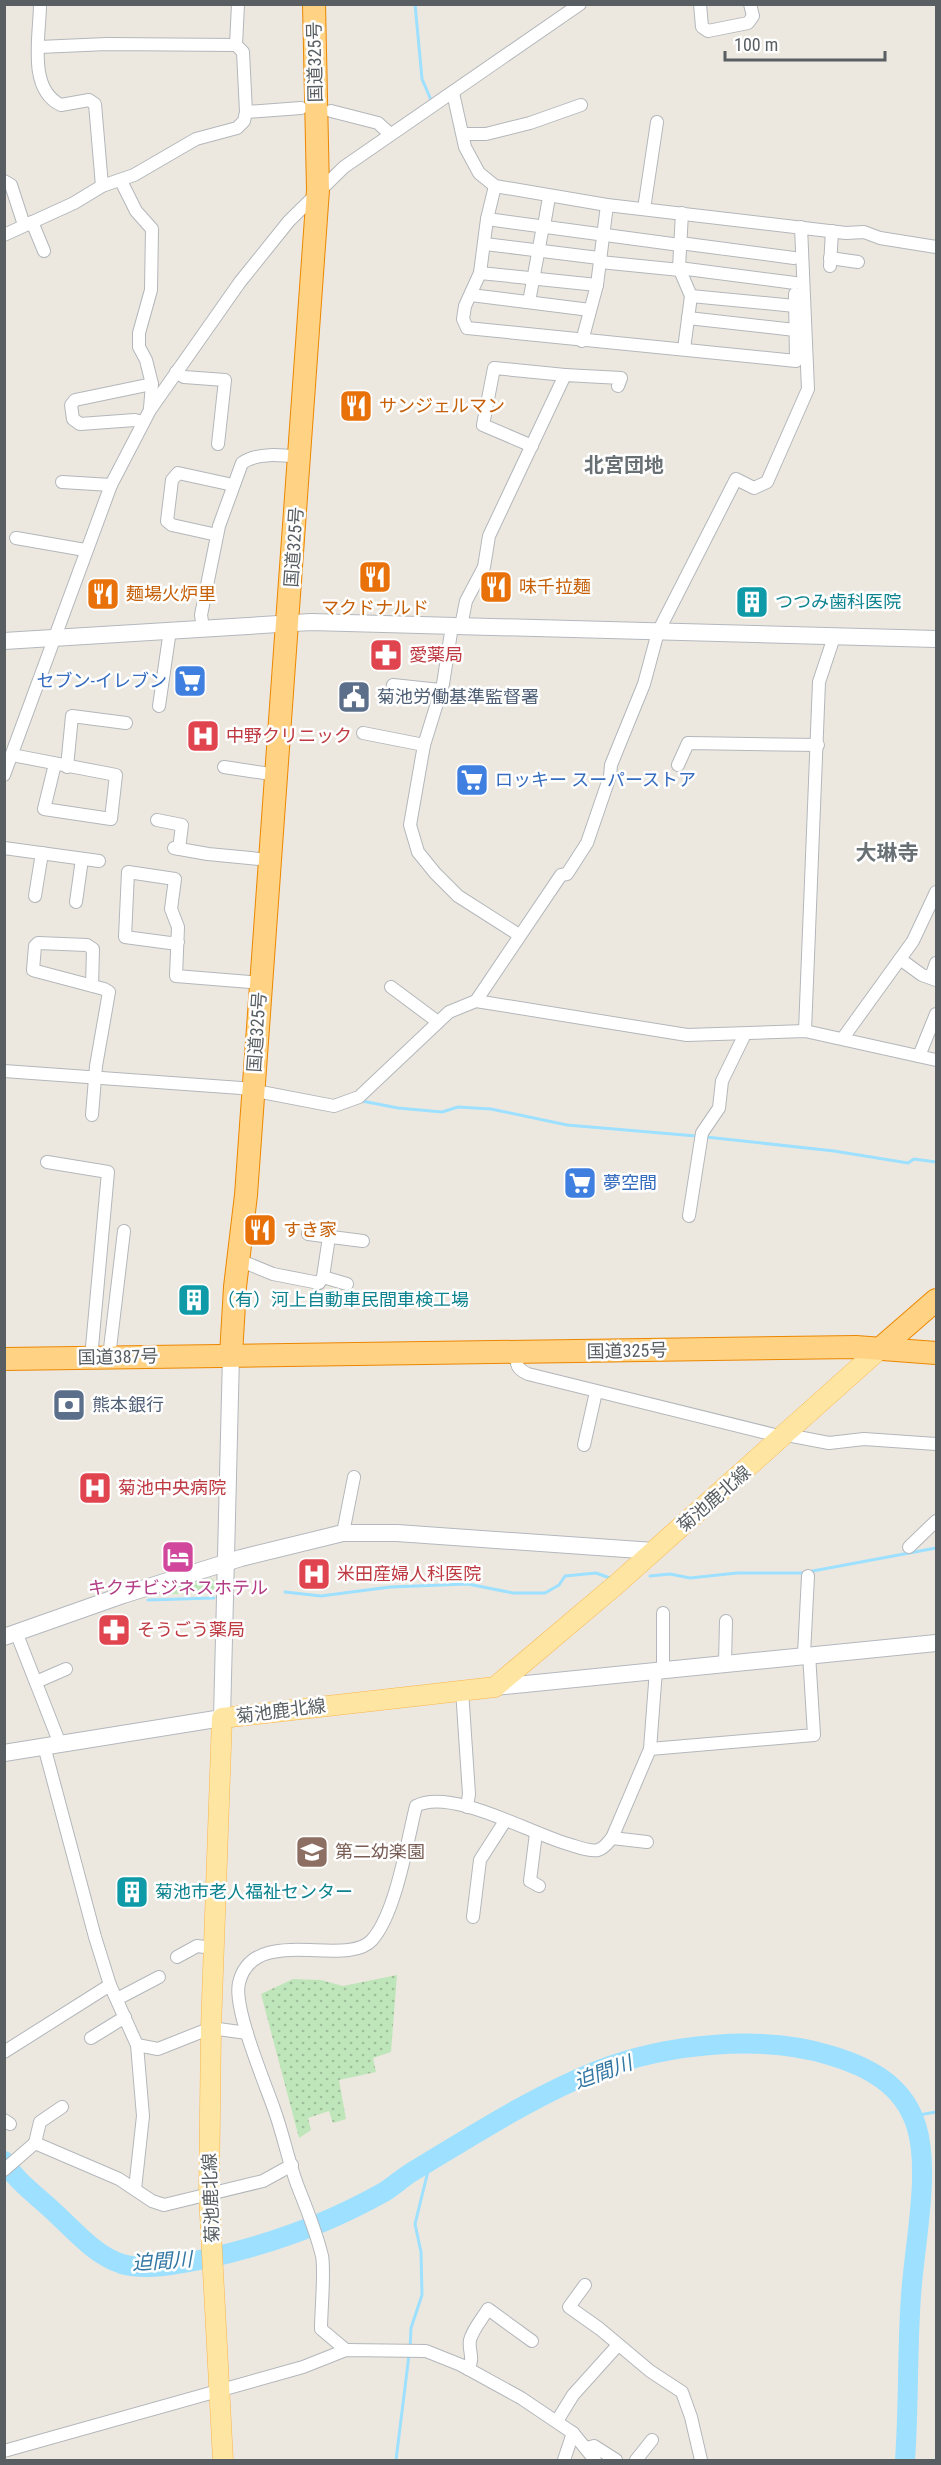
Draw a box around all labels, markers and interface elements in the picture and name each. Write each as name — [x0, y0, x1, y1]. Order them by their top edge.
street label: 国道325号 — [303, 21, 326, 103]
scale bar — [725, 24, 886, 62]
text: 100 m — [734, 34, 778, 55]
restaurant icon: サンジェルマン — [338, 388, 374, 424]
place label: サンジェルマン — [379, 395, 505, 416]
district label: 北宮団地 — [584, 453, 664, 477]
street label: 国道325号 — [280, 506, 307, 588]
restaurant icon: マクドナルド — [357, 559, 393, 595]
restaurant icon: 味千拉麺 — [478, 569, 514, 605]
restaurant icon: 麺場火炉里 — [85, 576, 121, 612]
place label: 味千拉麺 — [519, 576, 591, 597]
place label: 麺場火炉里 — [126, 583, 216, 604]
building icon: つつみ歯科医院 — [734, 584, 770, 620]
place label: つつみ歯科医院 — [775, 591, 901, 612]
place label: マクドナルド — [321, 597, 429, 618]
pharmacy icon: 愛薬局 — [368, 637, 404, 673]
place label: 愛薬局 — [409, 644, 463, 665]
supermarket icon: セブン-イレブン — [172, 663, 208, 699]
place label: セブン-イレブン — [37, 670, 167, 691]
public building icon: 菊池労働基準監督署 — [336, 679, 372, 715]
place label: 菊池労働基準監督署 — [377, 686, 539, 707]
hospital icon: 中野クリニック — [185, 718, 221, 754]
place label: 中野クリニック — [226, 725, 352, 746]
supermarket icon: ロッキー スーパーストア — [454, 762, 490, 798]
place label: ロッキー スーパーストア — [495, 769, 696, 790]
district label: 大琳寺 — [856, 841, 919, 865]
street label: 国道325号 — [243, 991, 270, 1073]
supermarket icon: 夢空間 — [562, 1165, 598, 1201]
place label: 夢空間 — [603, 1172, 657, 1193]
restaurant icon: すき家 — [242, 1212, 278, 1248]
place label: すき家 — [283, 1219, 337, 1240]
building icon: （有）河上自動車民間車検工場 — [176, 1282, 212, 1318]
place label: （有）河上自動車民間車検工場 — [217, 1289, 469, 1310]
street label: 国道325号 — [586, 1339, 668, 1362]
street label: 国道387号 — [77, 1345, 159, 1368]
bank icon: 熊本銀行 — [51, 1387, 87, 1423]
place label: 熊本銀行 — [92, 1394, 164, 1415]
street label: 菊池鹿北線 — [673, 1461, 755, 1536]
hospital icon: 菊池中央病院 — [77, 1470, 113, 1506]
place label: 菊池中央病院 — [118, 1477, 226, 1498]
hotel icon: キクチビジネスホテル — [160, 1539, 196, 1575]
hospital icon: 米田産婦人科医院 — [296, 1556, 332, 1592]
place label: 米田産婦人科医院 — [337, 1563, 481, 1584]
place label: キクチビジネスホテル — [88, 1577, 268, 1598]
pharmacy icon: そうごう薬局 — [96, 1612, 132, 1648]
place label: そうごう薬局 — [137, 1619, 245, 1640]
street label: 菊池鹿北線 — [235, 1695, 327, 1726]
school or university icon: 第二幼楽園 — [294, 1834, 330, 1870]
place label: 第二幼楽園 — [335, 1841, 425, 1862]
building icon: 菊池市老人福祉センター — [114, 1874, 150, 1910]
place label: 菊池市老人福祉センター — [155, 1881, 353, 1902]
water label: 迫間川 — [571, 2050, 637, 2094]
street label: 菊池鹿北線 — [198, 2153, 223, 2243]
water label: 迫間川 — [131, 2247, 195, 2275]

